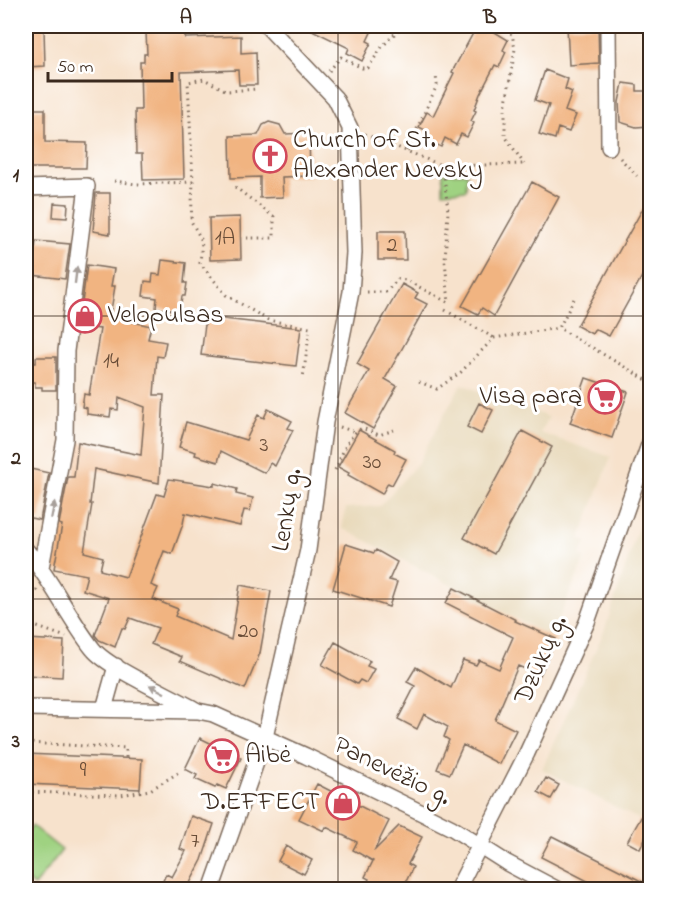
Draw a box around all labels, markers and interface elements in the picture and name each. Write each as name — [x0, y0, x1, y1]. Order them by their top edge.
text: A — [180, 4, 192, 33]
text: B — [482, 4, 497, 33]
scale bar — [48, 45, 172, 83]
text: 50 m — [57, 55, 94, 81]
place label: Church of St. Alexander Nevsky — [293, 122, 483, 190]
church icon: Church of St. Alexander Nevsky — [252, 138, 288, 174]
text: 1 — [13, 162, 20, 191]
house number: 1A — [215, 223, 235, 255]
house number: 2 — [387, 230, 398, 262]
one-way arrow — [71, 265, 80, 284]
place label: Velopulsas — [107, 297, 224, 335]
shop icon: Velopulsas — [67, 298, 103, 334]
house number: 14 — [103, 346, 119, 378]
place label: Visą parą — [479, 378, 582, 416]
supermarket icon: Visą parą — [587, 379, 623, 415]
house number: 3 — [259, 430, 269, 462]
text: 2 — [10, 445, 21, 474]
house number: 30 — [363, 447, 381, 479]
street label: Lenkų g. — [263, 466, 313, 554]
one-way arrow — [49, 500, 58, 519]
street label: Dzūkų g. — [505, 609, 579, 712]
house number: 20 — [238, 616, 258, 648]
one-way arrow — [148, 684, 165, 694]
street label: Panevėžio g. — [327, 727, 457, 817]
text: 3 — [11, 728, 20, 757]
place label: Aibė — [245, 737, 291, 775]
supermarket icon: Aibė — [204, 738, 240, 774]
house number: 9 — [80, 755, 87, 787]
place label: D.EFFECT — [200, 784, 320, 822]
shop icon: D.EFFECT — [325, 785, 361, 821]
house number: 7 — [190, 826, 200, 858]

